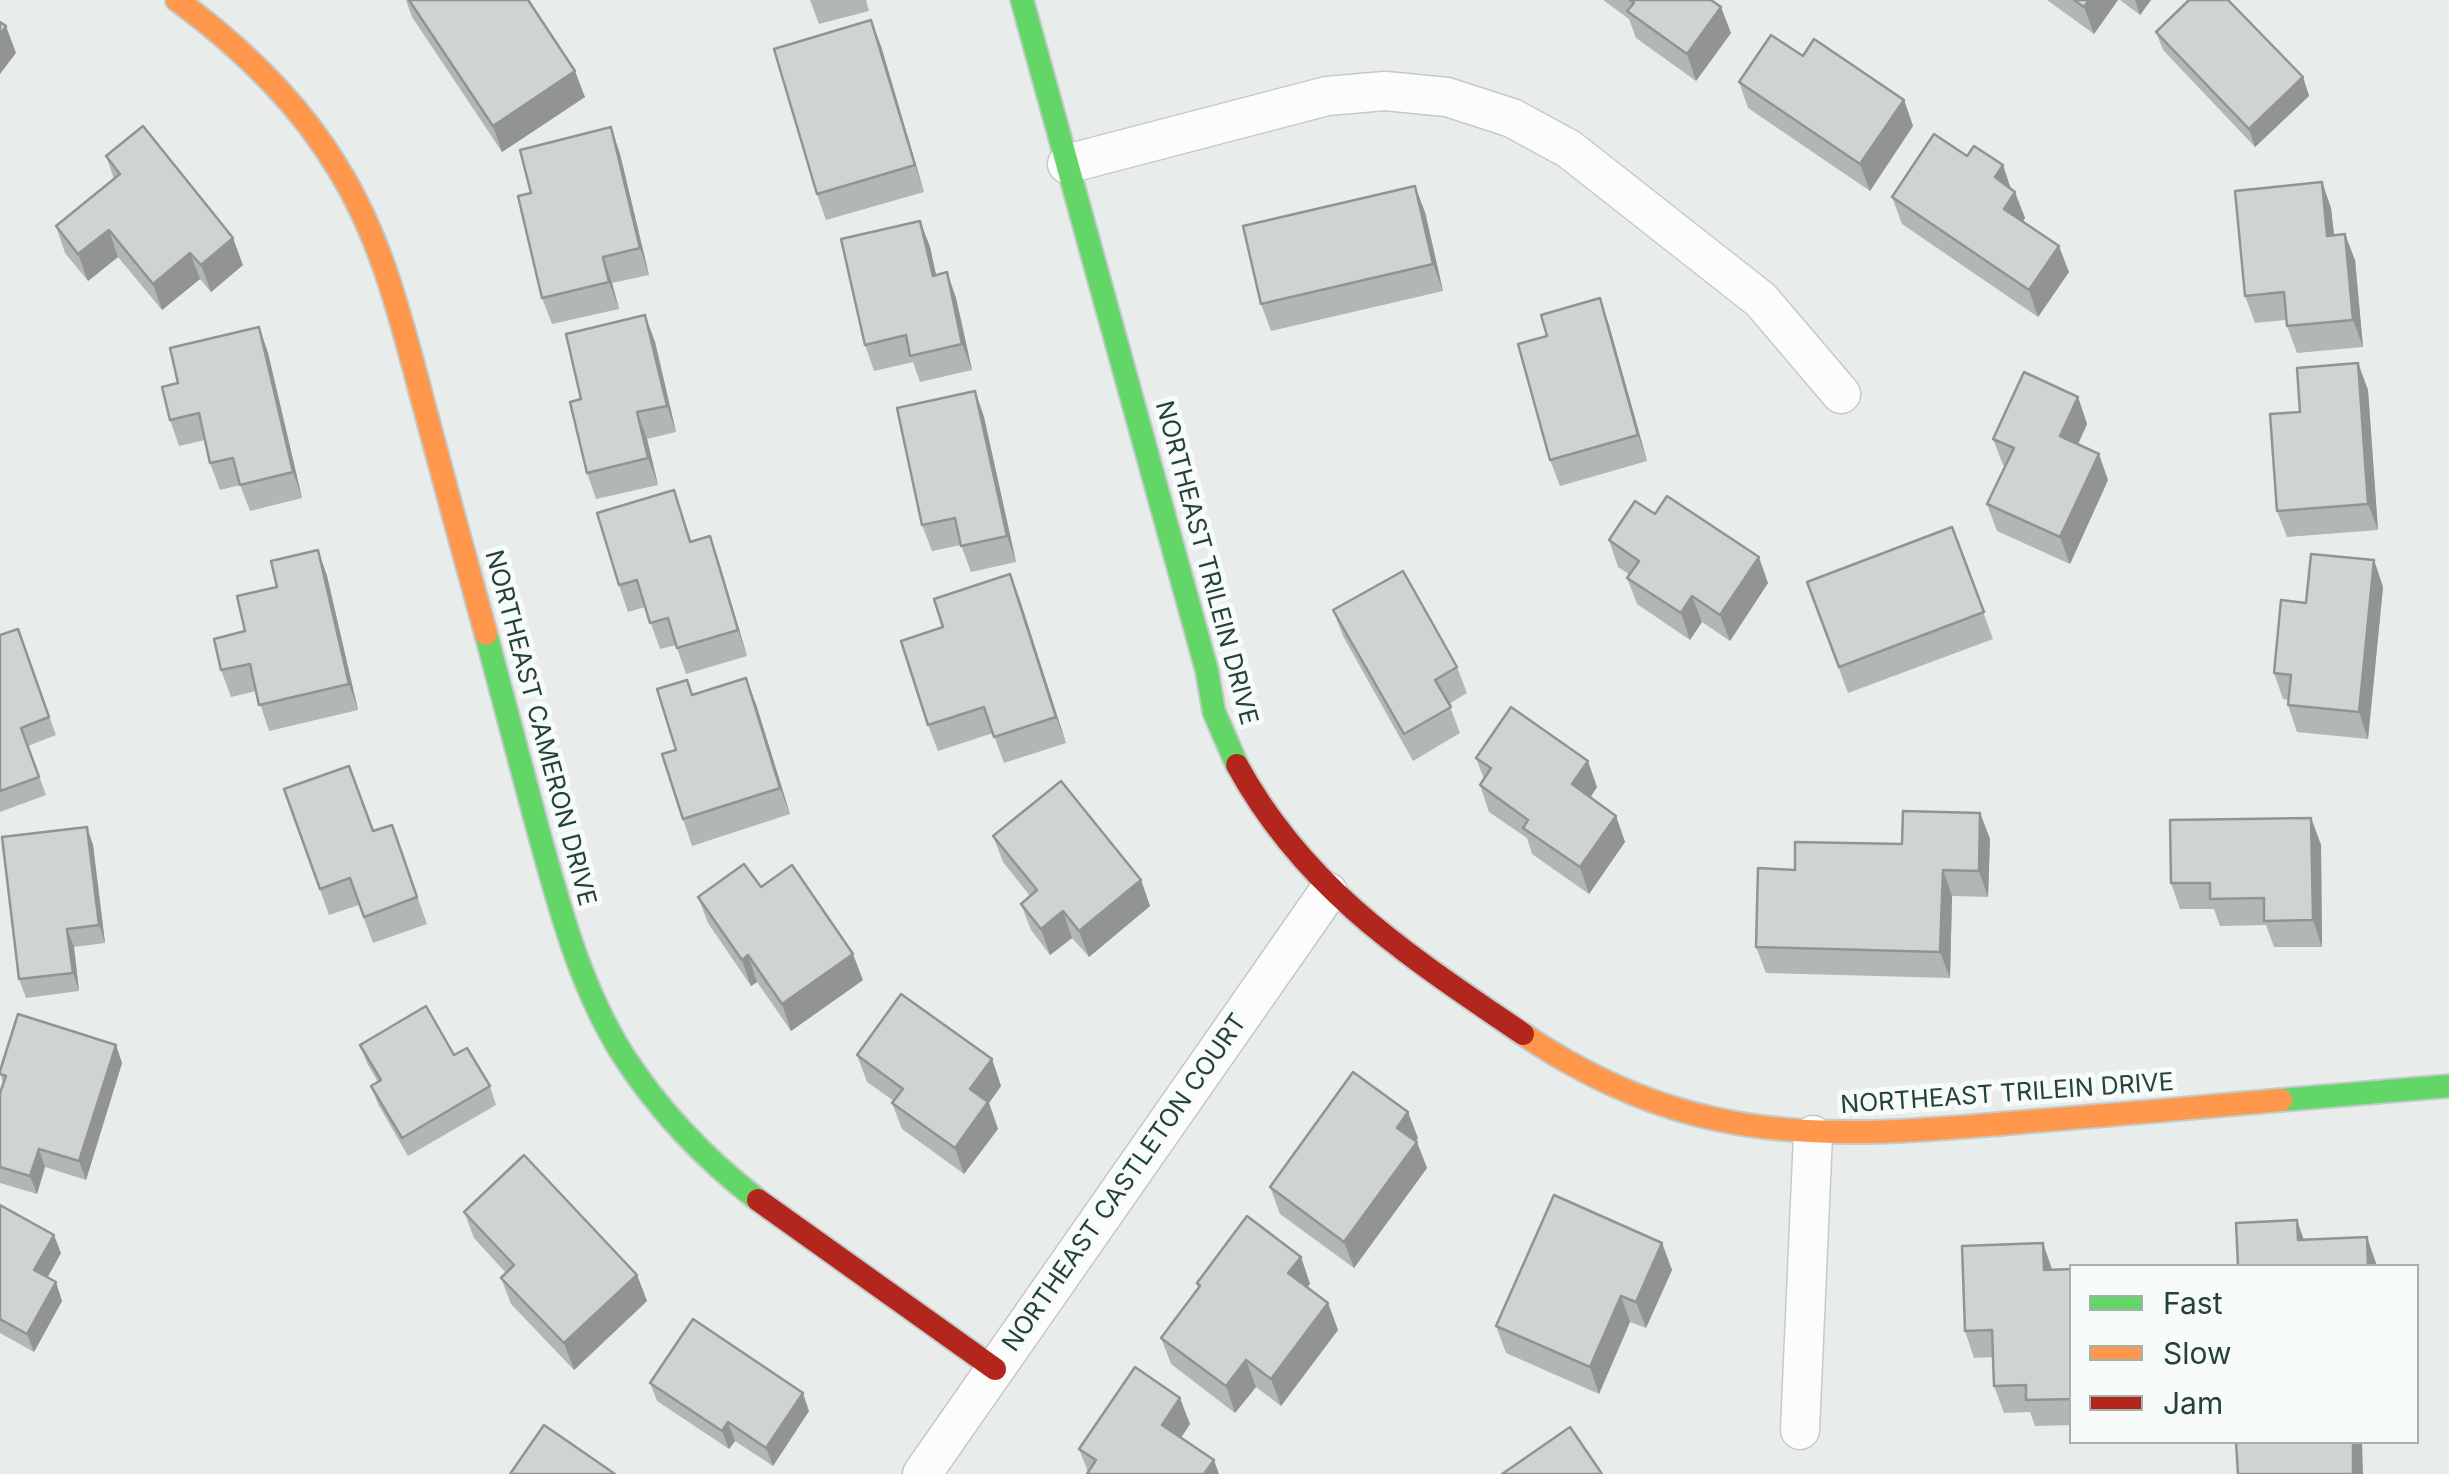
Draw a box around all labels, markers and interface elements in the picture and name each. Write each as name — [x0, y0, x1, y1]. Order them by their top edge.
street label: NORTHEAST TRILEIN DRIVE — [1148, 398, 1264, 728]
street label: NORTHEAST CAMERON DRIVE — [478, 547, 602, 909]
street label: NORTHEAST CASTLETON COURT — [997, 1008, 1253, 1358]
street label: NORTHEAST TRILEIN DRIVE — [1839, 1067, 2175, 1121]
legend — [2069, 1264, 2419, 1444]
text: Fast — [2163, 1285, 2222, 1321]
text: Slow — [2163, 1335, 2232, 1371]
text: Jam — [2163, 1385, 2223, 1421]

